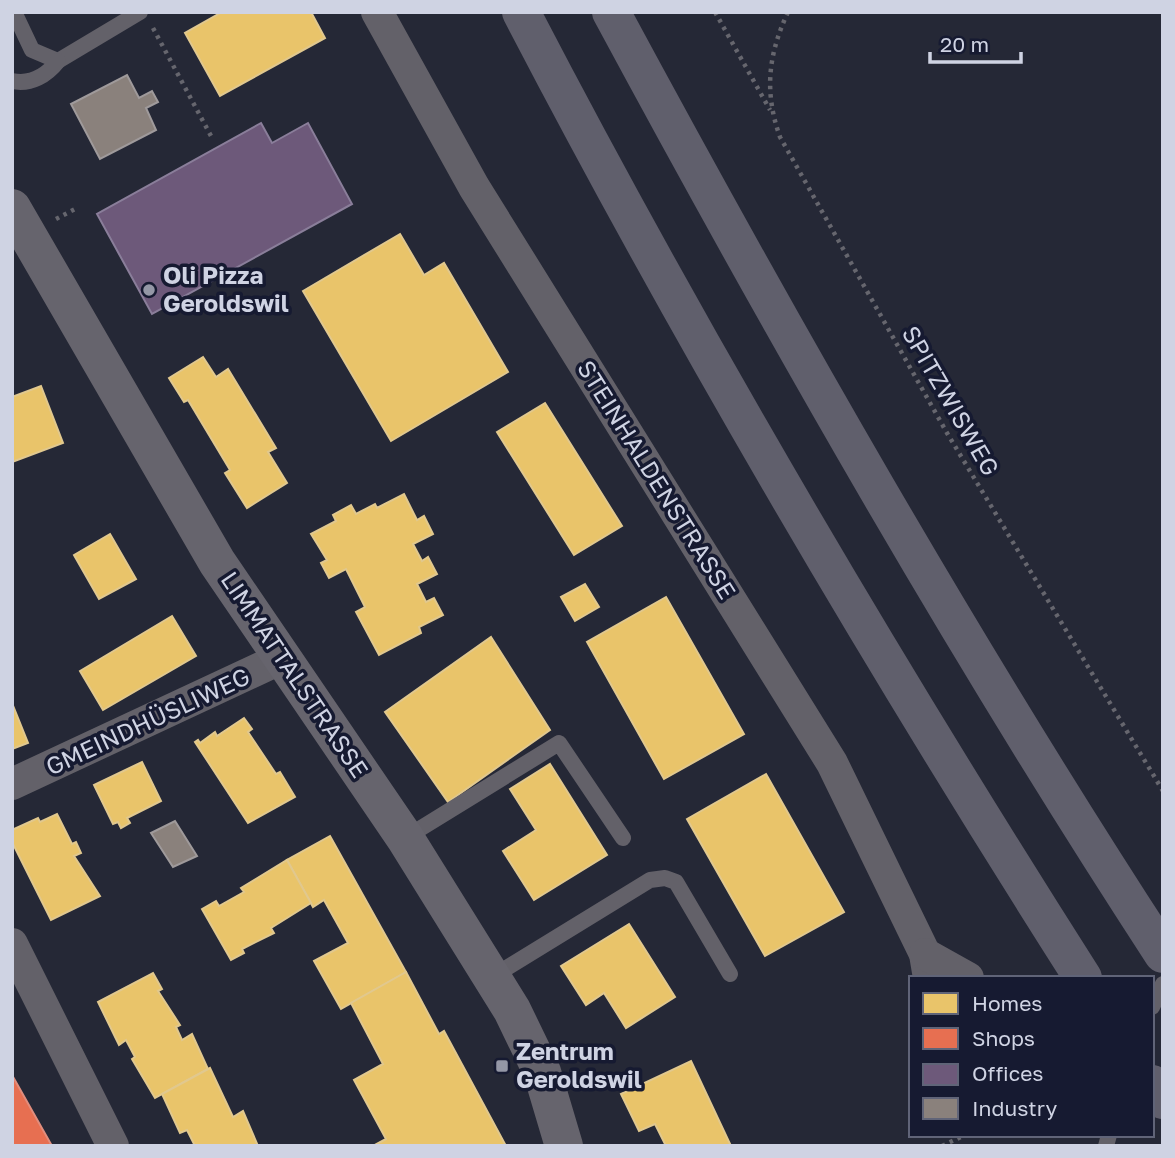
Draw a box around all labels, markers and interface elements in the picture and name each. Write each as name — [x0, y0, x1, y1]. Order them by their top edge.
scale bar — [930, 21, 1021, 65]
text: 20 m — [940, 31, 989, 57]
place label: Oli Pizza Geroldswil — [163, 260, 289, 317]
marker: Oli Pizza Geroldswil — [141, 282, 157, 298]
street label: SPITZWISWEG — [897, 320, 1006, 480]
street label: STEINHALDENSTRASSE — [572, 355, 743, 604]
street label: LIMMATTALSTRASSE — [215, 566, 375, 783]
street label: GMEINDHÜSLIWEG — [41, 661, 254, 781]
legend — [909, 976, 1154, 1137]
text: Homes — [972, 990, 1042, 1016]
text: Shops — [972, 1025, 1035, 1051]
place label: Zentrum Geroldswil — [516, 1036, 642, 1093]
marker: Zentrum Geroldswil — [494, 1058, 510, 1074]
text: Offices — [972, 1060, 1043, 1086]
text: Industry — [972, 1095, 1057, 1121]

